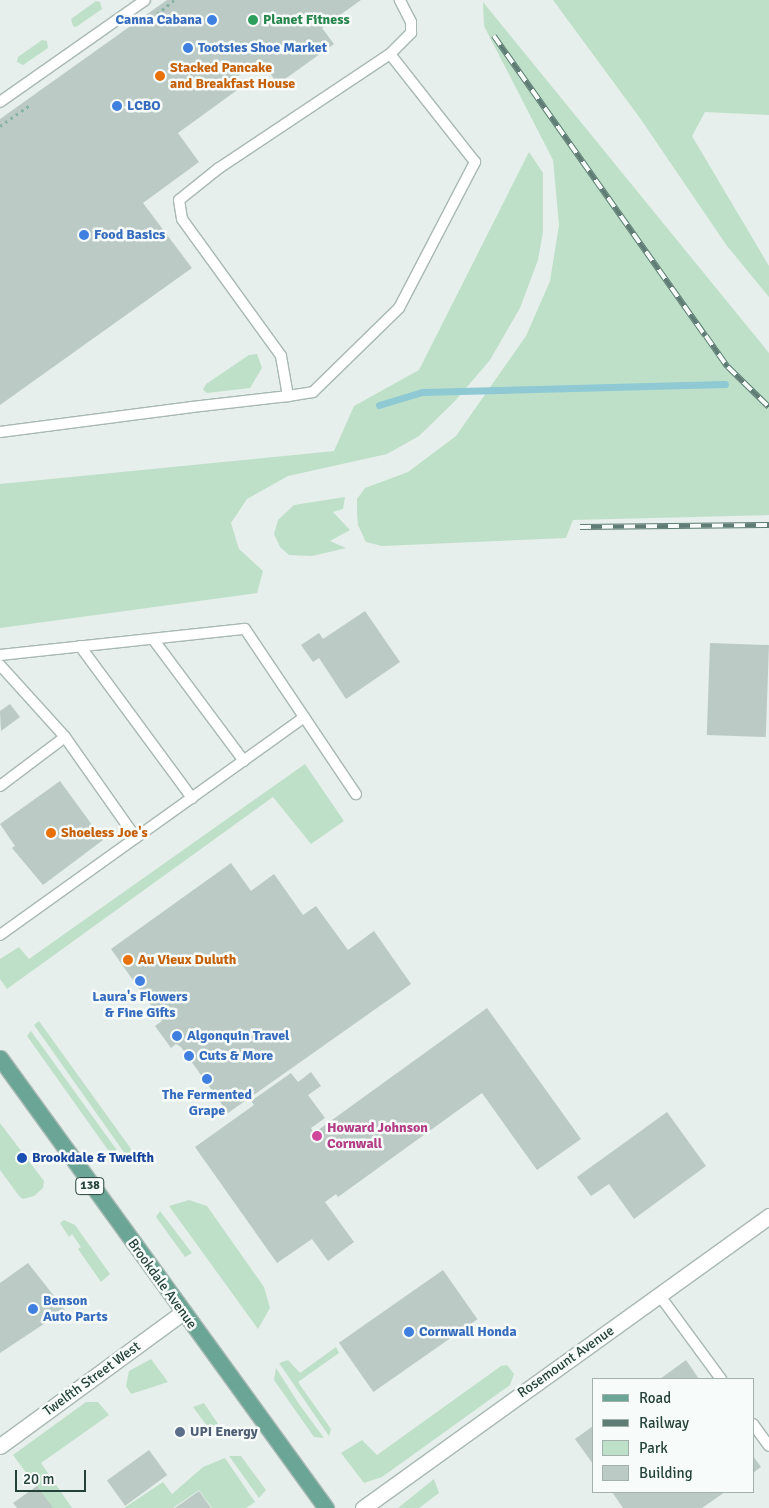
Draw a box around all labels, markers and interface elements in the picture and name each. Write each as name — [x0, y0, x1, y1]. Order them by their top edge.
place label: Canna Cabana — [116, 12, 202, 28]
place label: Planet Fitness — [263, 12, 350, 28]
marker: Canna Cabana — [206, 14, 218, 26]
marker: Planet Fitness — [247, 14, 259, 26]
place label: Tootsies Shoe Market — [198, 40, 327, 56]
marker: Tootsies Shoe Market — [182, 42, 194, 54]
place label: Stacked Pancake and Breakfast House — [170, 60, 295, 92]
marker: Stacked Pancake and Breakfast House — [154, 70, 166, 82]
place label: LCBO — [127, 98, 160, 114]
marker: LCBO — [111, 100, 123, 112]
place label: Food Basics — [94, 227, 165, 243]
marker: Food Basics — [78, 229, 90, 241]
place label: Shoeless Joe's — [61, 825, 148, 841]
marker: Shoeless Joe's — [45, 827, 57, 839]
place label: Au Vieux Duluth — [138, 952, 236, 968]
marker: Au Vieux Duluth — [122, 954, 134, 966]
marker: Laura's Flowers & Fine Gifts — [134, 975, 146, 987]
place label: Laura's Flowers & Fine Gifts — [92, 989, 188, 1022]
place label: Algonquin Travel — [187, 1028, 289, 1044]
marker: Algonquin Travel — [171, 1030, 183, 1042]
place label: Cuts & More — [199, 1048, 273, 1064]
marker: Cuts & More — [183, 1050, 195, 1062]
marker: The Fermented Grape — [201, 1073, 213, 1085]
place label: The Fermented Grape — [162, 1087, 252, 1120]
place label: Howard Johnson Cornwall — [327, 1120, 428, 1152]
marker: Howard Johnson Cornwall — [311, 1130, 323, 1142]
place label: Brookdale & Twelfth — [32, 1150, 154, 1166]
marker: Brookdale & Twelfth — [16, 1152, 28, 1164]
road number: 138 — [75, 1176, 105, 1196]
street label: Brookdale Avenue — [124, 1236, 200, 1332]
place label: Benson Auto Parts — [43, 1293, 108, 1325]
marker: Benson Auto Parts — [27, 1303, 39, 1315]
street label: Rosemount Avenue — [514, 1322, 618, 1402]
place label: Cornwall Honda — [419, 1324, 517, 1340]
marker: Cornwall Honda — [403, 1326, 415, 1338]
street label: Twelfth Street West — [40, 1338, 144, 1420]
legend — [592, 1378, 754, 1493]
text: Road — [639, 1389, 671, 1407]
text: Railway — [639, 1414, 689, 1432]
place label: UPI Energy — [190, 1424, 258, 1440]
marker: UPI Energy — [174, 1426, 186, 1438]
text: Park — [639, 1439, 668, 1457]
scale bar — [18, 1460, 89, 1492]
text: Building — [639, 1464, 693, 1482]
text: 20 m — [23, 1470, 54, 1488]

